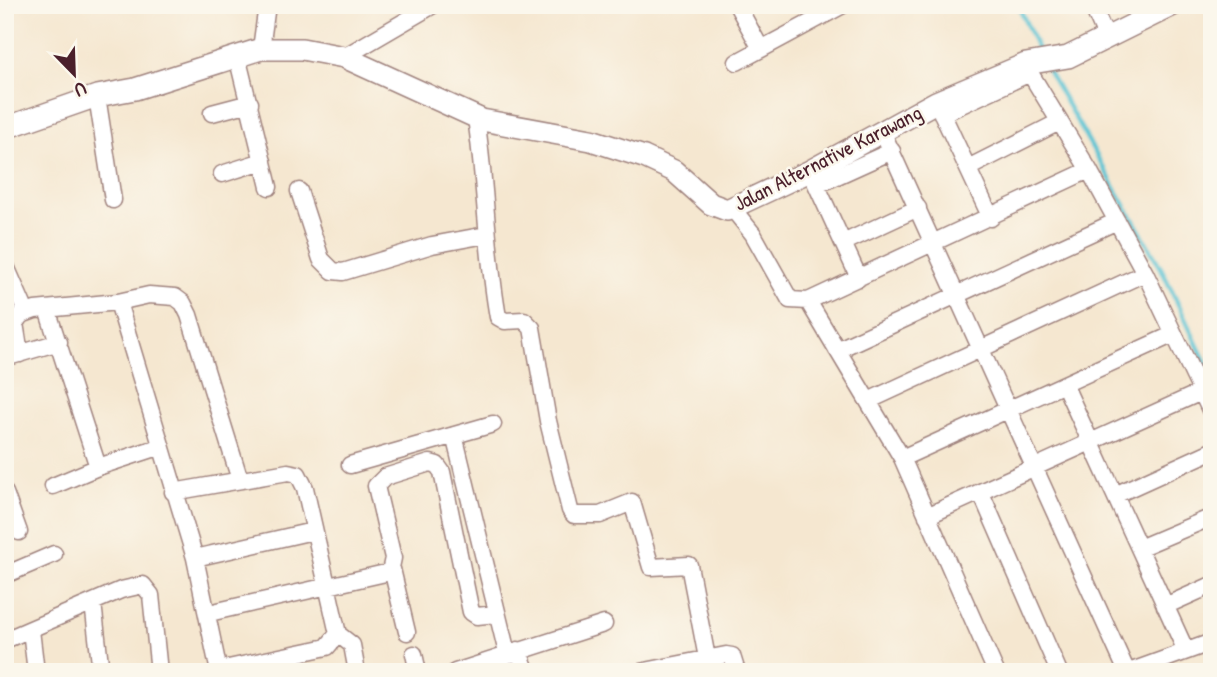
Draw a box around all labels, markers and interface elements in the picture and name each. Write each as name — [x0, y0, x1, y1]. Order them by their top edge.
north arrow — [38, 38, 108, 108]
text: U — [70, 76, 91, 104]
street label: Jalan Alternative Karawang — [729, 98, 927, 218]

